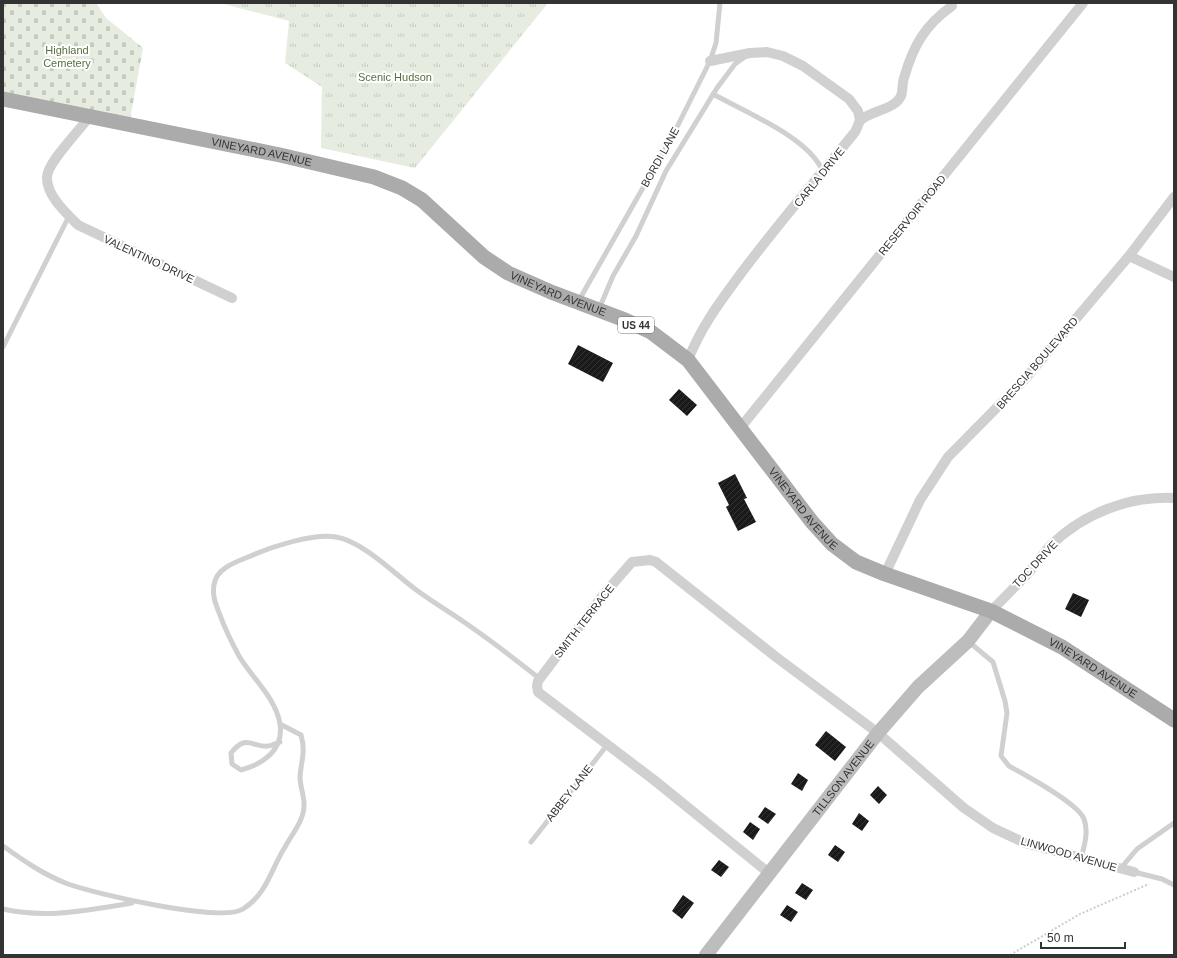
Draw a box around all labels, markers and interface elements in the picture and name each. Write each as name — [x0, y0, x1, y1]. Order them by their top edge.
park label: Highland Cemetery — [43, 44, 91, 69]
park label: Scenic Hudson — [358, 71, 432, 83]
street label: BORDI LANE — [639, 125, 681, 189]
street label: VINEYARD AVENUE — [210, 135, 313, 168]
street label: CARLA DRIVE — [791, 145, 847, 209]
street label: RESERVOIR ROAD — [876, 173, 948, 257]
street label: VALENTINO DRIVE — [102, 233, 196, 285]
street label: VINEYARD AVENUE — [508, 269, 608, 318]
street label: BRESCIA BOULEVARD — [994, 315, 1080, 411]
road number: US 44 — [618, 317, 654, 333]
street label: VINEYARD AVENUE — [767, 465, 840, 552]
street label: TOC DRIVE — [1010, 538, 1060, 590]
street label: SMITH TERRACE — [552, 582, 616, 660]
street label: VINEYARD AVENUE — [1047, 635, 1139, 700]
street label: TILLSON AVENUE — [810, 738, 876, 818]
street label: ABBEY LANE — [543, 762, 595, 824]
street label: LINWOOD AVENUE — [1020, 835, 1118, 873]
scale bar — [1041, 924, 1125, 950]
text: 50 m — [1047, 931, 1074, 945]

